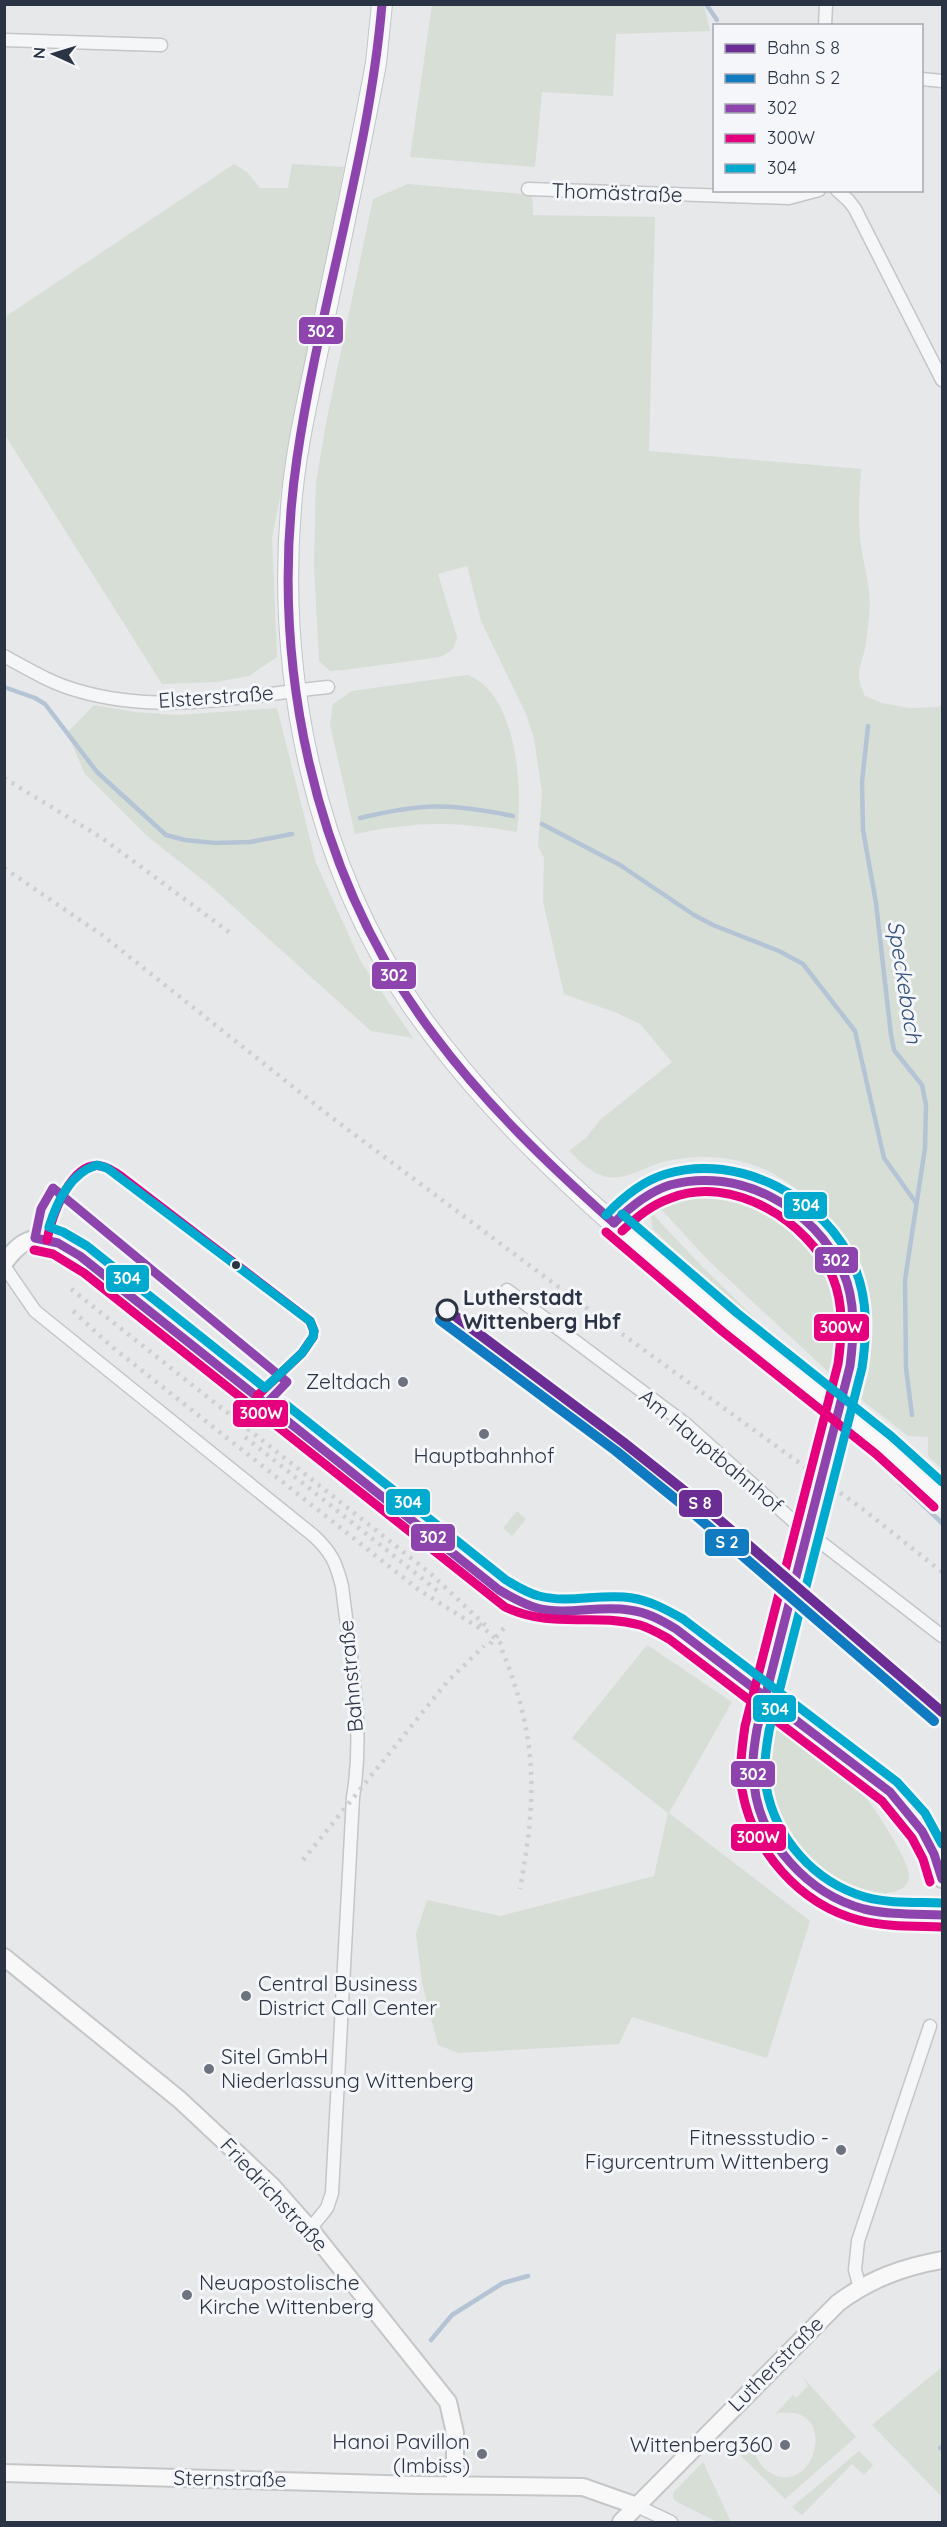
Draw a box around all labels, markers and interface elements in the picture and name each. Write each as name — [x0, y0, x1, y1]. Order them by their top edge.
north arrow — [24, 24, 84, 84]
legend — [713, 24, 923, 192]
text: Bahn S 8 — [767, 36, 840, 59]
text: N — [29, 46, 49, 60]
text: Bahn S 2 — [767, 66, 840, 89]
text: 302 — [767, 96, 797, 119]
text: 300W — [767, 126, 815, 149]
text: 304 — [767, 156, 797, 179]
street label: Thomästraße — [551, 177, 683, 207]
line badge: 302 — [298, 316, 344, 345]
text: 302 — [307, 321, 335, 341]
street label: Elsterstraße — [157, 679, 275, 713]
water label: Speckebach — [881, 919, 929, 1046]
line badge: 302 — [371, 961, 417, 990]
text: 302 — [380, 965, 408, 985]
line badge: 304 — [783, 1191, 828, 1220]
text: 304 — [792, 1195, 821, 1215]
line badge: 302 — [814, 1246, 859, 1274]
text: 302 — [822, 1250, 850, 1270]
unlabelled marker — [230, 1259, 242, 1271]
line badge: 304 — [105, 1264, 150, 1293]
text: 304 — [113, 1268, 142, 1288]
place label: Lutherstadt Wittenberg Hbf — [463, 1284, 622, 1334]
marker: Lutherstadt Wittenberg Hbf — [436, 1299, 458, 1321]
line badge: 300W — [813, 1313, 870, 1342]
text: 300W — [819, 1317, 863, 1337]
place label: Zeltdach — [306, 1368, 391, 1394]
marker: Zeltdach — [396, 1375, 410, 1389]
street label: Am Hauptbahnhof — [634, 1383, 789, 1518]
line badge: 300W — [232, 1399, 289, 1428]
text: 300W — [239, 1403, 283, 1423]
marker: Hauptbahnhof — [477, 1427, 491, 1441]
place label: Hauptbahnhof — [413, 1442, 555, 1468]
line badge: 304 — [385, 1488, 431, 1516]
line badge: S 8 — [678, 1489, 723, 1518]
text: 304 — [394, 1492, 423, 1512]
text: S 8 — [689, 1493, 712, 1513]
line badge: 302 — [410, 1523, 456, 1552]
text: 302 — [419, 1527, 447, 1547]
line badge: S 2 — [704, 1528, 750, 1557]
text: S 2 — [715, 1532, 739, 1552]
street label: Bahnstraße — [332, 1619, 368, 1733]
line badge: 304 — [752, 1694, 797, 1723]
text: 304 — [761, 1699, 790, 1719]
line badge: 302 — [730, 1760, 776, 1788]
text: 302 — [739, 1764, 767, 1784]
line badge: 300W — [730, 1823, 787, 1852]
text: 300W — [736, 1827, 780, 1847]
place label: Central Business District Call Center — [258, 1970, 437, 2020]
marker: Central Business District Call Center — [239, 1989, 253, 2003]
place label: Sitel GmbH Niederlassung Wittenberg — [221, 2043, 474, 2093]
marker: Sitel GmbH Niederlassung Wittenberg — [202, 2062, 216, 2076]
place label: Fitnessstudio - Figurcentrum Wittenberg — [585, 2124, 829, 2174]
street label: Friedrichstraße — [215, 2132, 334, 2257]
marker: Fitnessstudio - Figurcentrum Wittenberg — [834, 2143, 848, 2157]
place label: Neuapostolische Kirche Wittenberg — [199, 2269, 374, 2319]
marker: Neuapostolische Kirche Wittenberg — [180, 2288, 194, 2302]
street label: Lutherstraße — [722, 2310, 828, 2416]
place label: Hanoi Pavillon (Imbiss) — [332, 2428, 470, 2478]
place label: Wittenberg360 — [630, 2431, 773, 2457]
marker: Wittenberg360 — [778, 2438, 792, 2452]
marker: Hanoi Pavillon (Imbiss) — [475, 2447, 489, 2461]
street label: Sternstraße — [173, 2464, 287, 2492]

